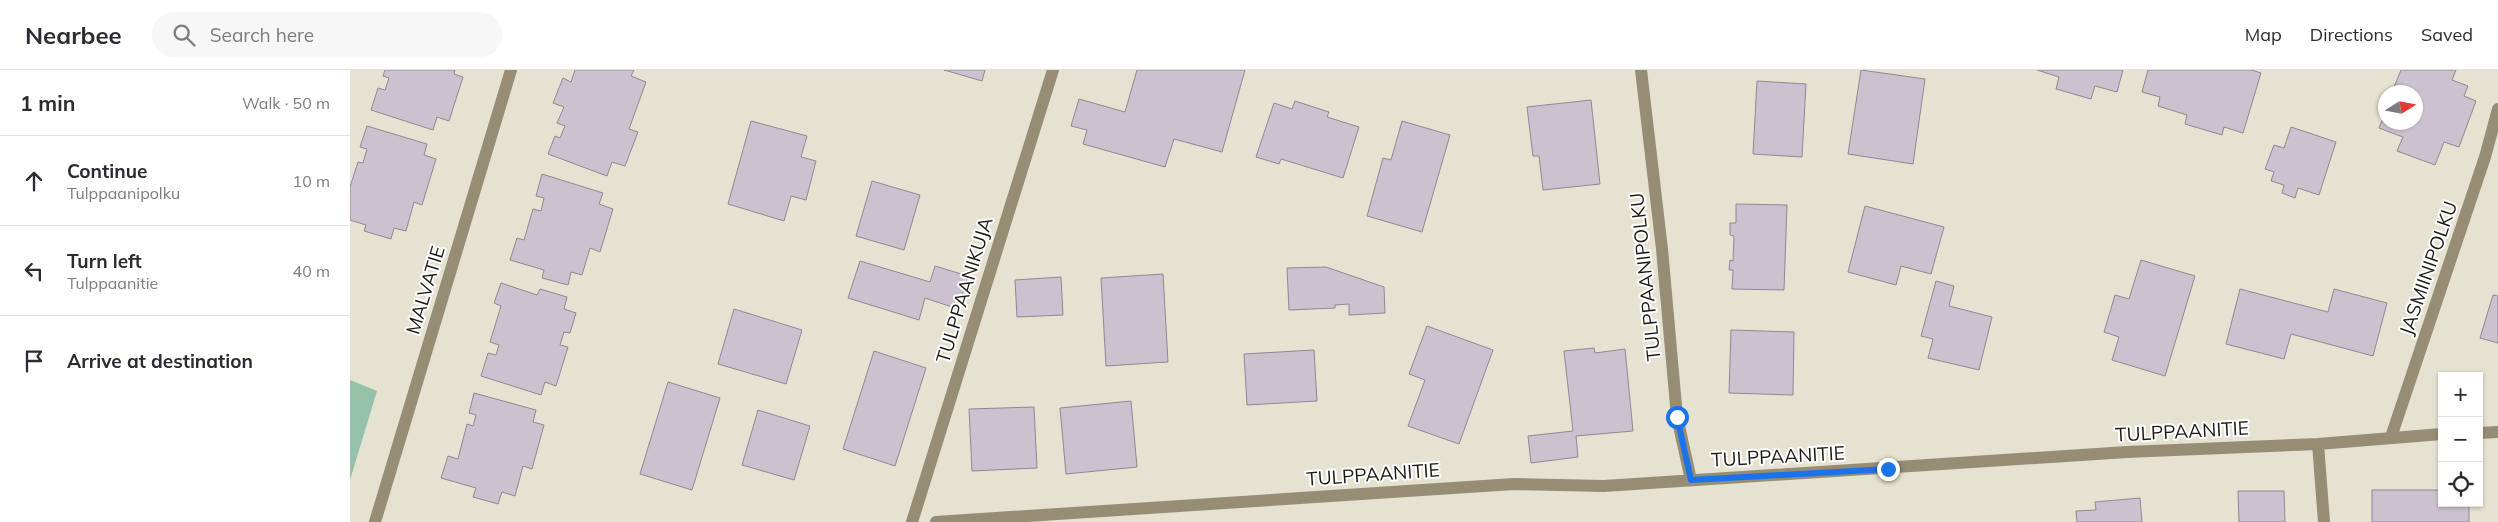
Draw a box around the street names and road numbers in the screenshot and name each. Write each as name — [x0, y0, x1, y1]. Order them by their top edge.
street label: TULPPAANIPOLKU — [1624, 192, 1666, 362]
street label: JASMIINIPOLKU — [2394, 198, 2462, 338]
street label: TULPPAANIKUJA — [930, 214, 998, 366]
street label: MALVATIE — [400, 243, 450, 337]
street label: TULPPAANITIE — [2115, 416, 2249, 446]
street label: TULPPAANITIE — [1711, 441, 1845, 471]
street label: TULPPAANITIE — [1305, 457, 1441, 491]

